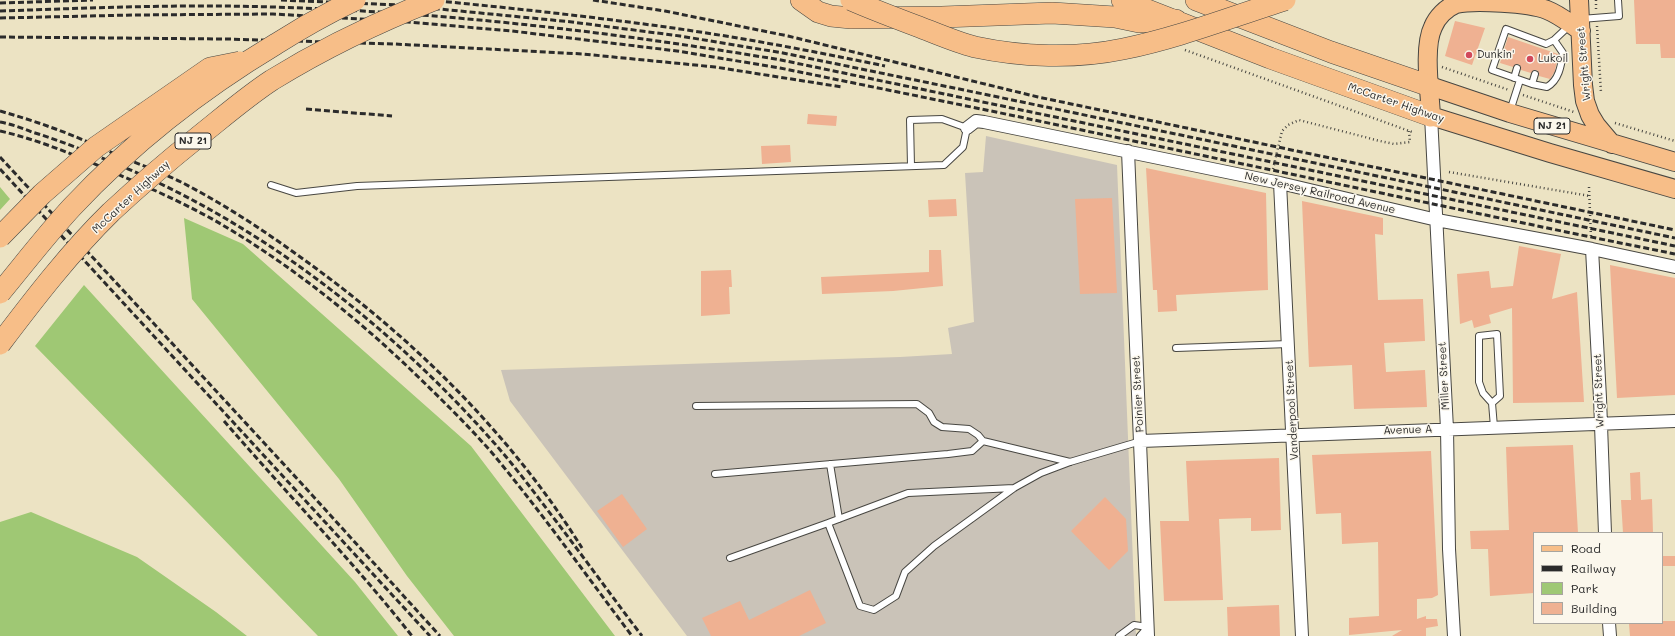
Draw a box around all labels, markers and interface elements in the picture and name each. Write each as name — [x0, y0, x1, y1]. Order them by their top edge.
street label: Wright Street — [1574, 26, 1594, 102]
place label: Dunkin' — [1477, 48, 1514, 62]
marker: Dunkin' — [1464, 50, 1474, 60]
place label: Lukoil — [1538, 52, 1568, 66]
marker: Lukoil — [1525, 54, 1535, 64]
street label: McCarter Highway — [1346, 80, 1446, 126]
road number: NJ 21 — [1534, 118, 1570, 134]
road number: NJ 21 — [175, 133, 211, 149]
street label: McCarter Highway — [90, 158, 172, 236]
street label: New Jersey Railroad Avenue — [1243, 169, 1397, 217]
street label: Miller Street — [1436, 341, 1452, 411]
street label: Wright Street — [1591, 354, 1607, 428]
street label: Poinier Street — [1129, 355, 1147, 433]
street label: Vanderpool Street — [1283, 359, 1301, 461]
street label: Avenue A — [1383, 423, 1433, 437]
legend — [1533, 532, 1663, 624]
text: Road — [1571, 540, 1601, 556]
text: Railway — [1571, 560, 1616, 576]
text: Park — [1571, 580, 1598, 596]
text: Building — [1571, 600, 1617, 616]

